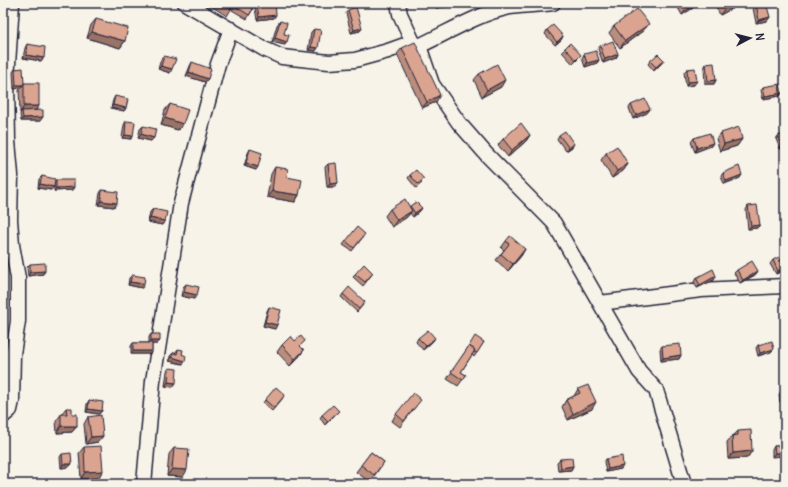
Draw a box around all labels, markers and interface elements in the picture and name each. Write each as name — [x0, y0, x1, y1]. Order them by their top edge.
north arrow — [730, 18, 770, 58]
text: N — [753, 32, 767, 41]

